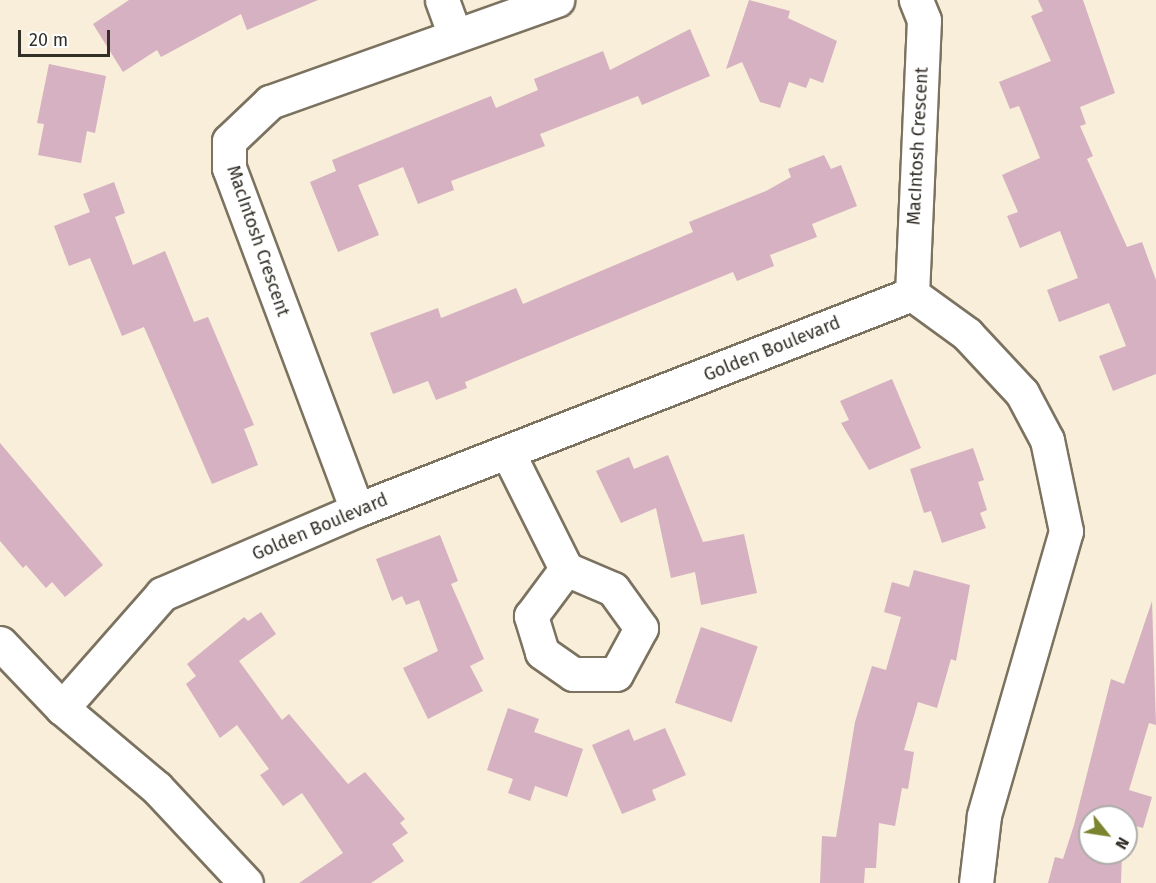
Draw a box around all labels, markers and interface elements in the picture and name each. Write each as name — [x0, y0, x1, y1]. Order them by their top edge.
scale bar — [21, 18, 112, 56]
text: 20 m — [29, 29, 68, 51]
street label: MacIntosh Crescent — [903, 66, 933, 226]
street label: MacIntosh Crescent — [222, 163, 294, 319]
street label: Golden Boulevard — [701, 312, 843, 386]
street label: Golden Boulevard — [249, 489, 391, 565]
north arrow — [1078, 805, 1138, 865]
text: N — [1111, 834, 1133, 853]

